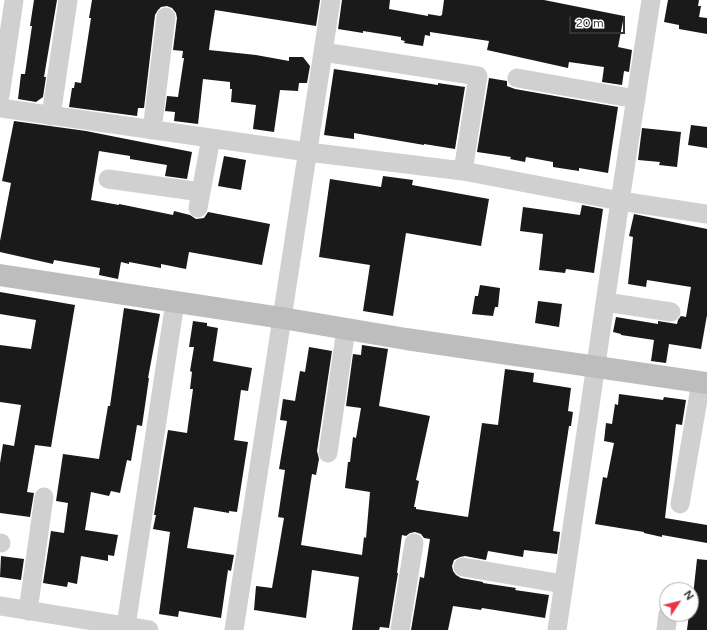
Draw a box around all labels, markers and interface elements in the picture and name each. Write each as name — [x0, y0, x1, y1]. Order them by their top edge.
scale bar — [571, 8, 627, 34]
text: 20 m — [576, 16, 604, 30]
north arrow — [659, 582, 699, 622]
text: N — [681, 588, 696, 603]

